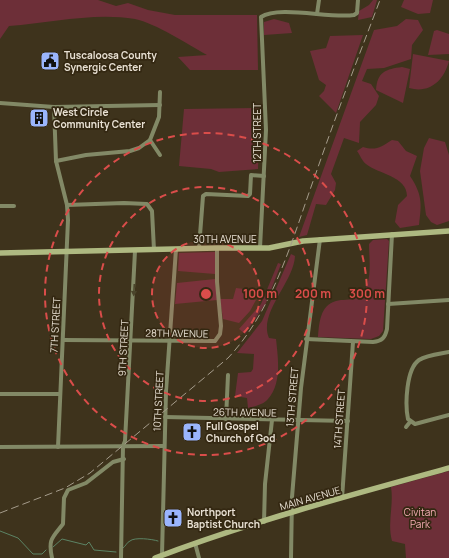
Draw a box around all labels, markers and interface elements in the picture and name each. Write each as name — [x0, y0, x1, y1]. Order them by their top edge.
place label: Tuscaloosa County Synergic Center — [64, 48, 157, 74]
public building icon: Tuscaloosa County Synergic Center — [39, 50, 61, 72]
street label: 12TH STREET — [250, 103, 264, 163]
place label: West Circle Community Center — [53, 105, 145, 131]
building icon: West Circle Community Center — [28, 107, 50, 129]
street label: 30TH AVENUE — [193, 232, 257, 246]
one-way arrow — [130, 284, 137, 296]
text: 100 m — [243, 285, 277, 302]
text: 200 m — [295, 285, 331, 302]
text: 300 m — [349, 285, 385, 302]
centre of rings — [199, 287, 213, 301]
street label: 7TH STREET — [47, 297, 63, 353]
street label: 9TH STREET — [115, 319, 131, 377]
street label: 28TH AVENUE — [145, 325, 209, 341]
street label: 13TH STREET — [282, 366, 302, 428]
street label: 10TH STREET — [149, 370, 167, 432]
street label: 14TH STREET — [330, 389, 348, 449]
street label: 26TH AVENUE — [213, 404, 277, 420]
place label: Full Gospel Church of God — [206, 419, 275, 445]
church icon: Full Gospel Church of God — [181, 421, 203, 443]
street label: MAIN AVENUE — [278, 483, 342, 513]
place label: Northport Baptist Church — [187, 505, 260, 531]
park label: Civitan Park — [404, 505, 436, 531]
church icon: Northport Baptist Church — [162, 507, 184, 529]

